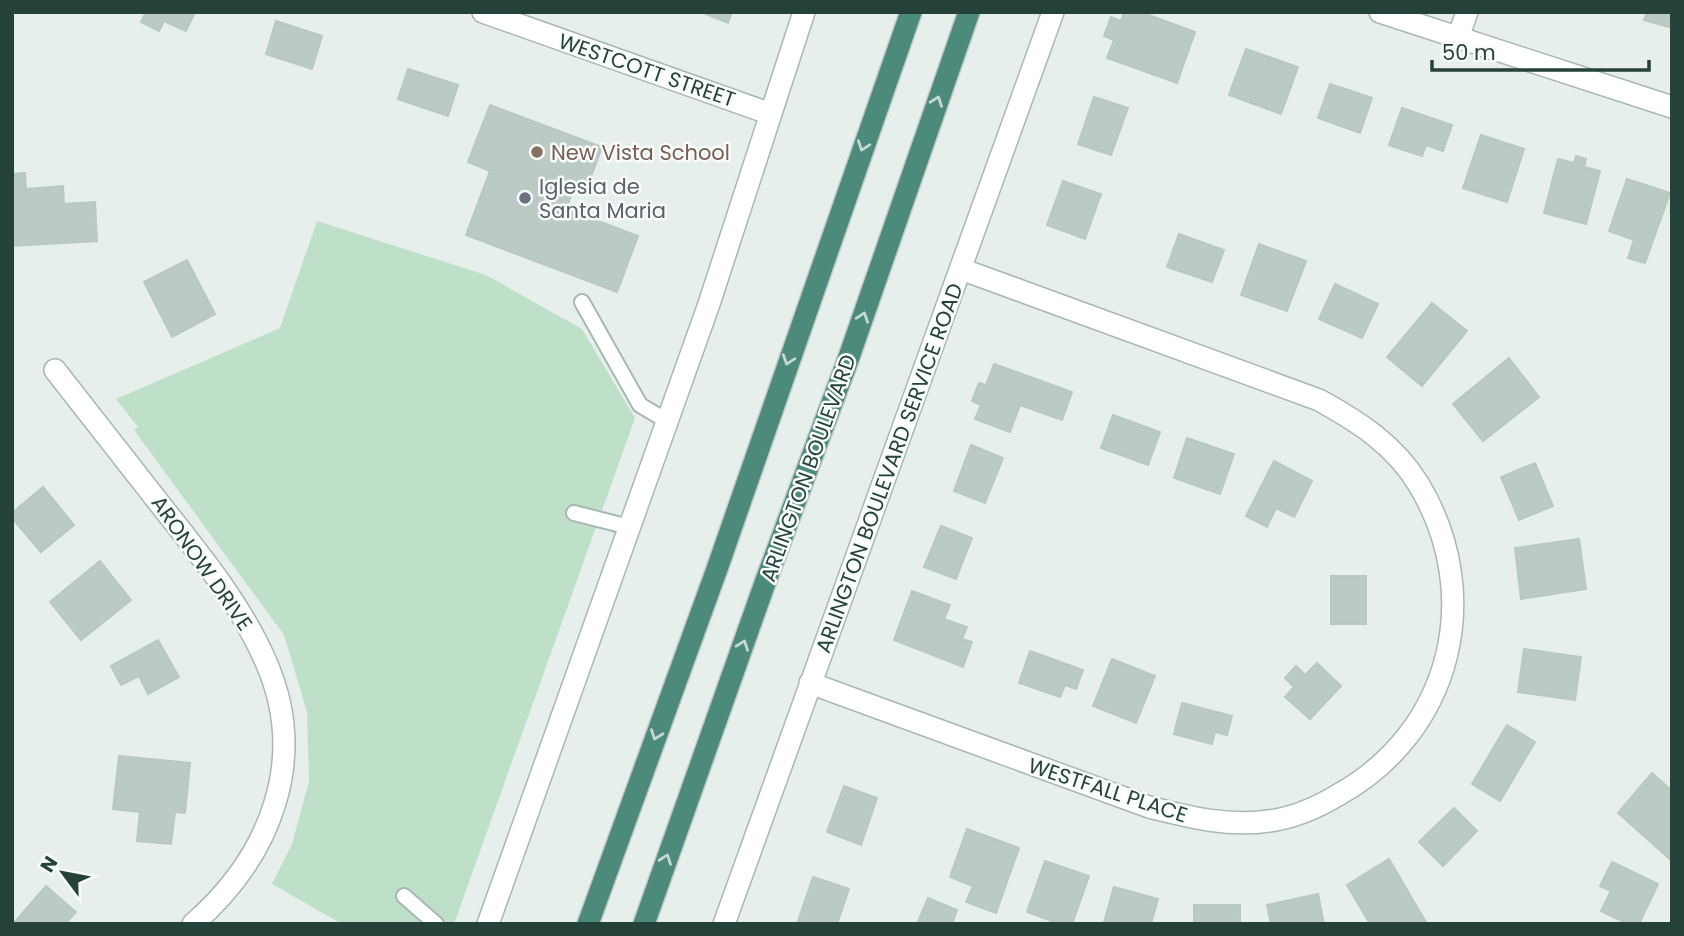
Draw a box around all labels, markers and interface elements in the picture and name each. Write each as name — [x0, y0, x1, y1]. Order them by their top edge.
street label: WESTCOTT STREET — [555, 26, 739, 114]
scale bar — [1432, 28, 1649, 72]
text: 50 m — [1442, 38, 1496, 67]
one-way arrow — [929, 96, 943, 108]
place label: New Vista School — [551, 138, 730, 167]
one-way arrow — [857, 139, 871, 151]
marker: New Vista School — [529, 144, 545, 160]
place label: Iglesia de Santa Maria — [539, 172, 666, 225]
marker: Iglesia de Santa Maria — [517, 190, 533, 206]
street label: ARLINGTON BOULEVARD SERVICE ROAD — [808, 279, 970, 657]
one-way arrow — [855, 311, 869, 323]
street label: ARLINGTON BOULEVARD — [753, 350, 863, 586]
one-way arrow — [782, 354, 796, 366]
street label: ARONOW DRIVE — [145, 490, 259, 636]
one-way arrow — [735, 640, 749, 652]
one-way arrow — [650, 729, 664, 741]
street label: WESTFALL PLACE — [1025, 751, 1191, 829]
north arrow — [28, 838, 98, 908]
text: N — [34, 851, 64, 877]
one-way arrow — [658, 854, 672, 866]

